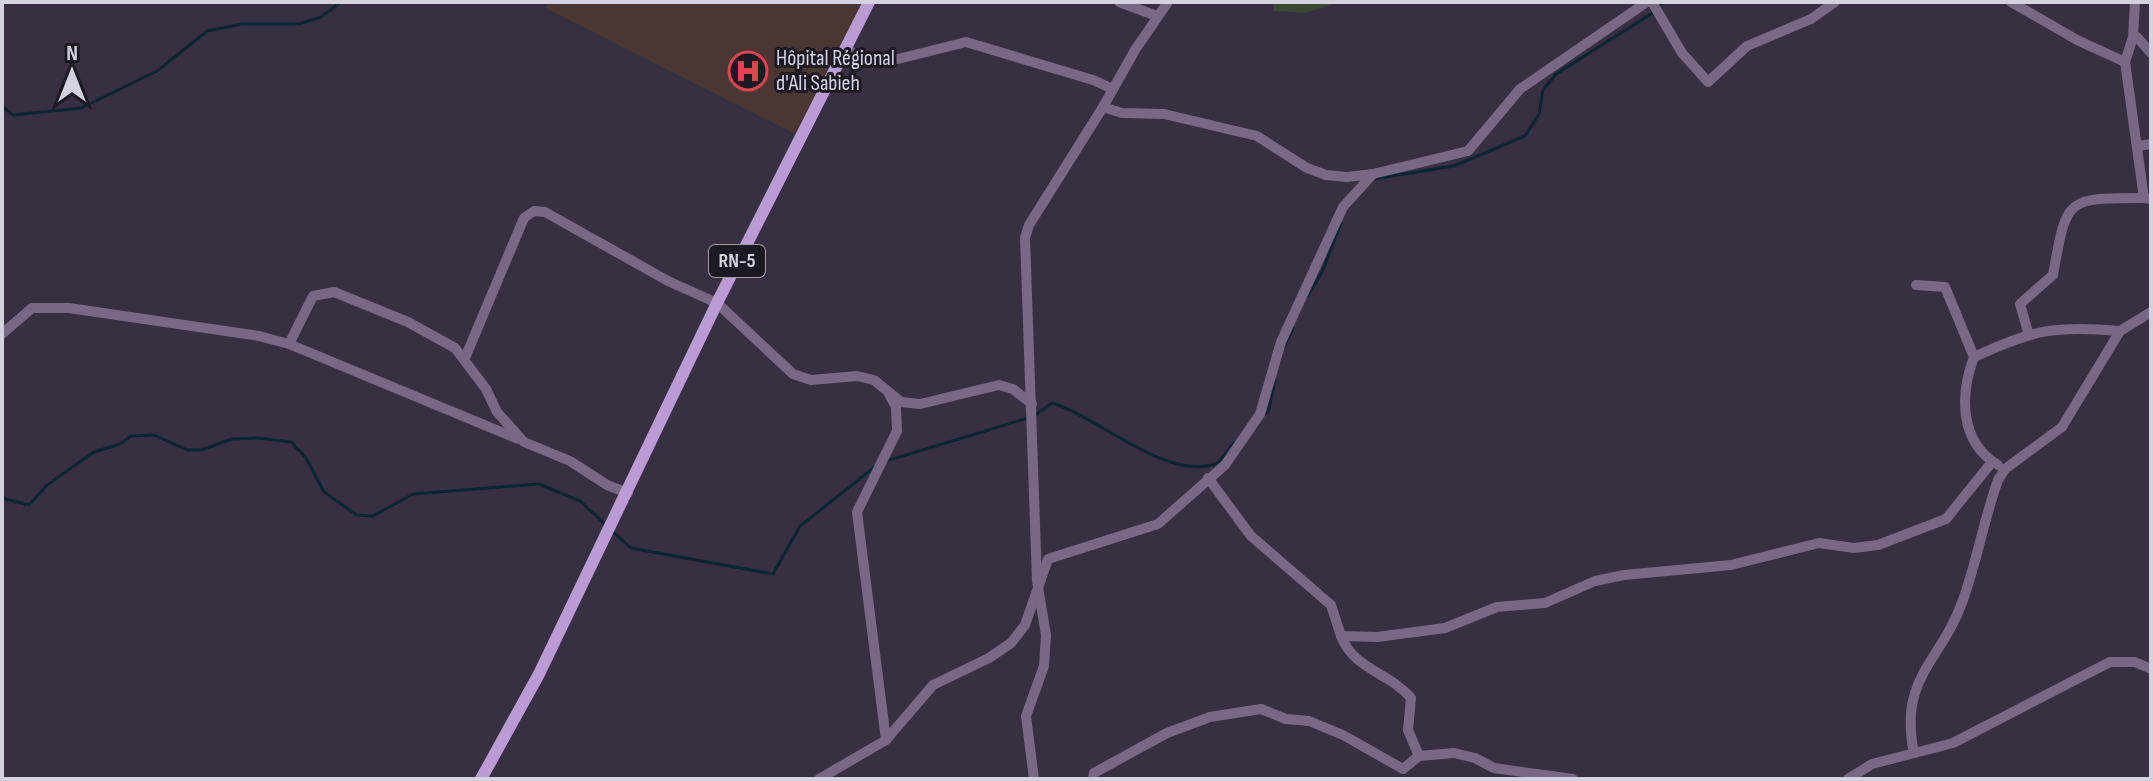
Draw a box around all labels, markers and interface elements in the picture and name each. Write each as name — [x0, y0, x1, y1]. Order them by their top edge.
north arrow — [32, 32, 112, 112]
text: N — [66, 40, 78, 67]
place label: Hôpital Régional d'Ali Sabieh — [776, 45, 895, 97]
hospital icon: Hôpital Régional d'Ali Sabieh — [727, 50, 769, 92]
road number: RN-5 — [709, 245, 765, 277]

